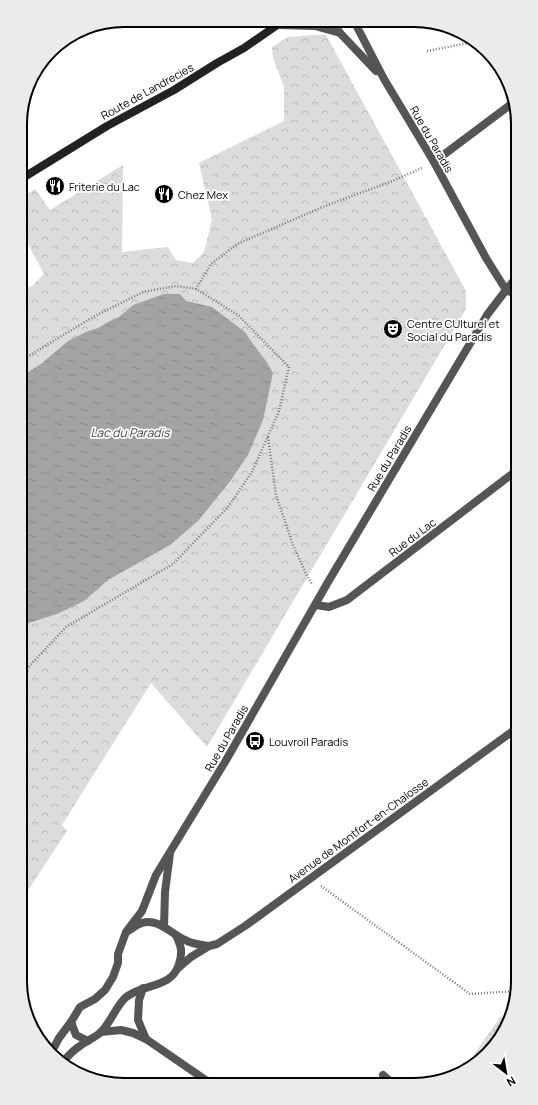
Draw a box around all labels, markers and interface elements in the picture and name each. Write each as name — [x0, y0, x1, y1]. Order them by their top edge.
street label: Route de Landrecies — [98, 59, 196, 123]
street label: Rue du Paradis — [407, 103, 457, 175]
restaurant icon: Friterie du Lac — [44, 175, 66, 197]
place label: Friterie du Lac — [69, 179, 140, 194]
restaurant icon: Chez Mex — [153, 183, 175, 205]
place label: Chez Mex — [178, 187, 228, 202]
place label: Centre CUlturel et Social du Paradis — [407, 316, 500, 344]
theatre icon: Centre CUlturel et Social du Paradis — [382, 318, 404, 340]
street label: Rue du Paradis — [363, 422, 415, 494]
water label: Lac du Paradis — [90, 424, 171, 441]
street label: Rue du Lac — [385, 514, 439, 560]
street label: Rue du Paradis — [201, 702, 251, 774]
bus stop icon: Louvroil Paradis — [244, 730, 266, 752]
place label: Louvroil Paradis — [269, 734, 348, 749]
street label: Avenue de Montfort-en-Chalosse — [285, 774, 432, 886]
north arrow — [486, 1053, 526, 1093]
text: N — [504, 1074, 519, 1091]

